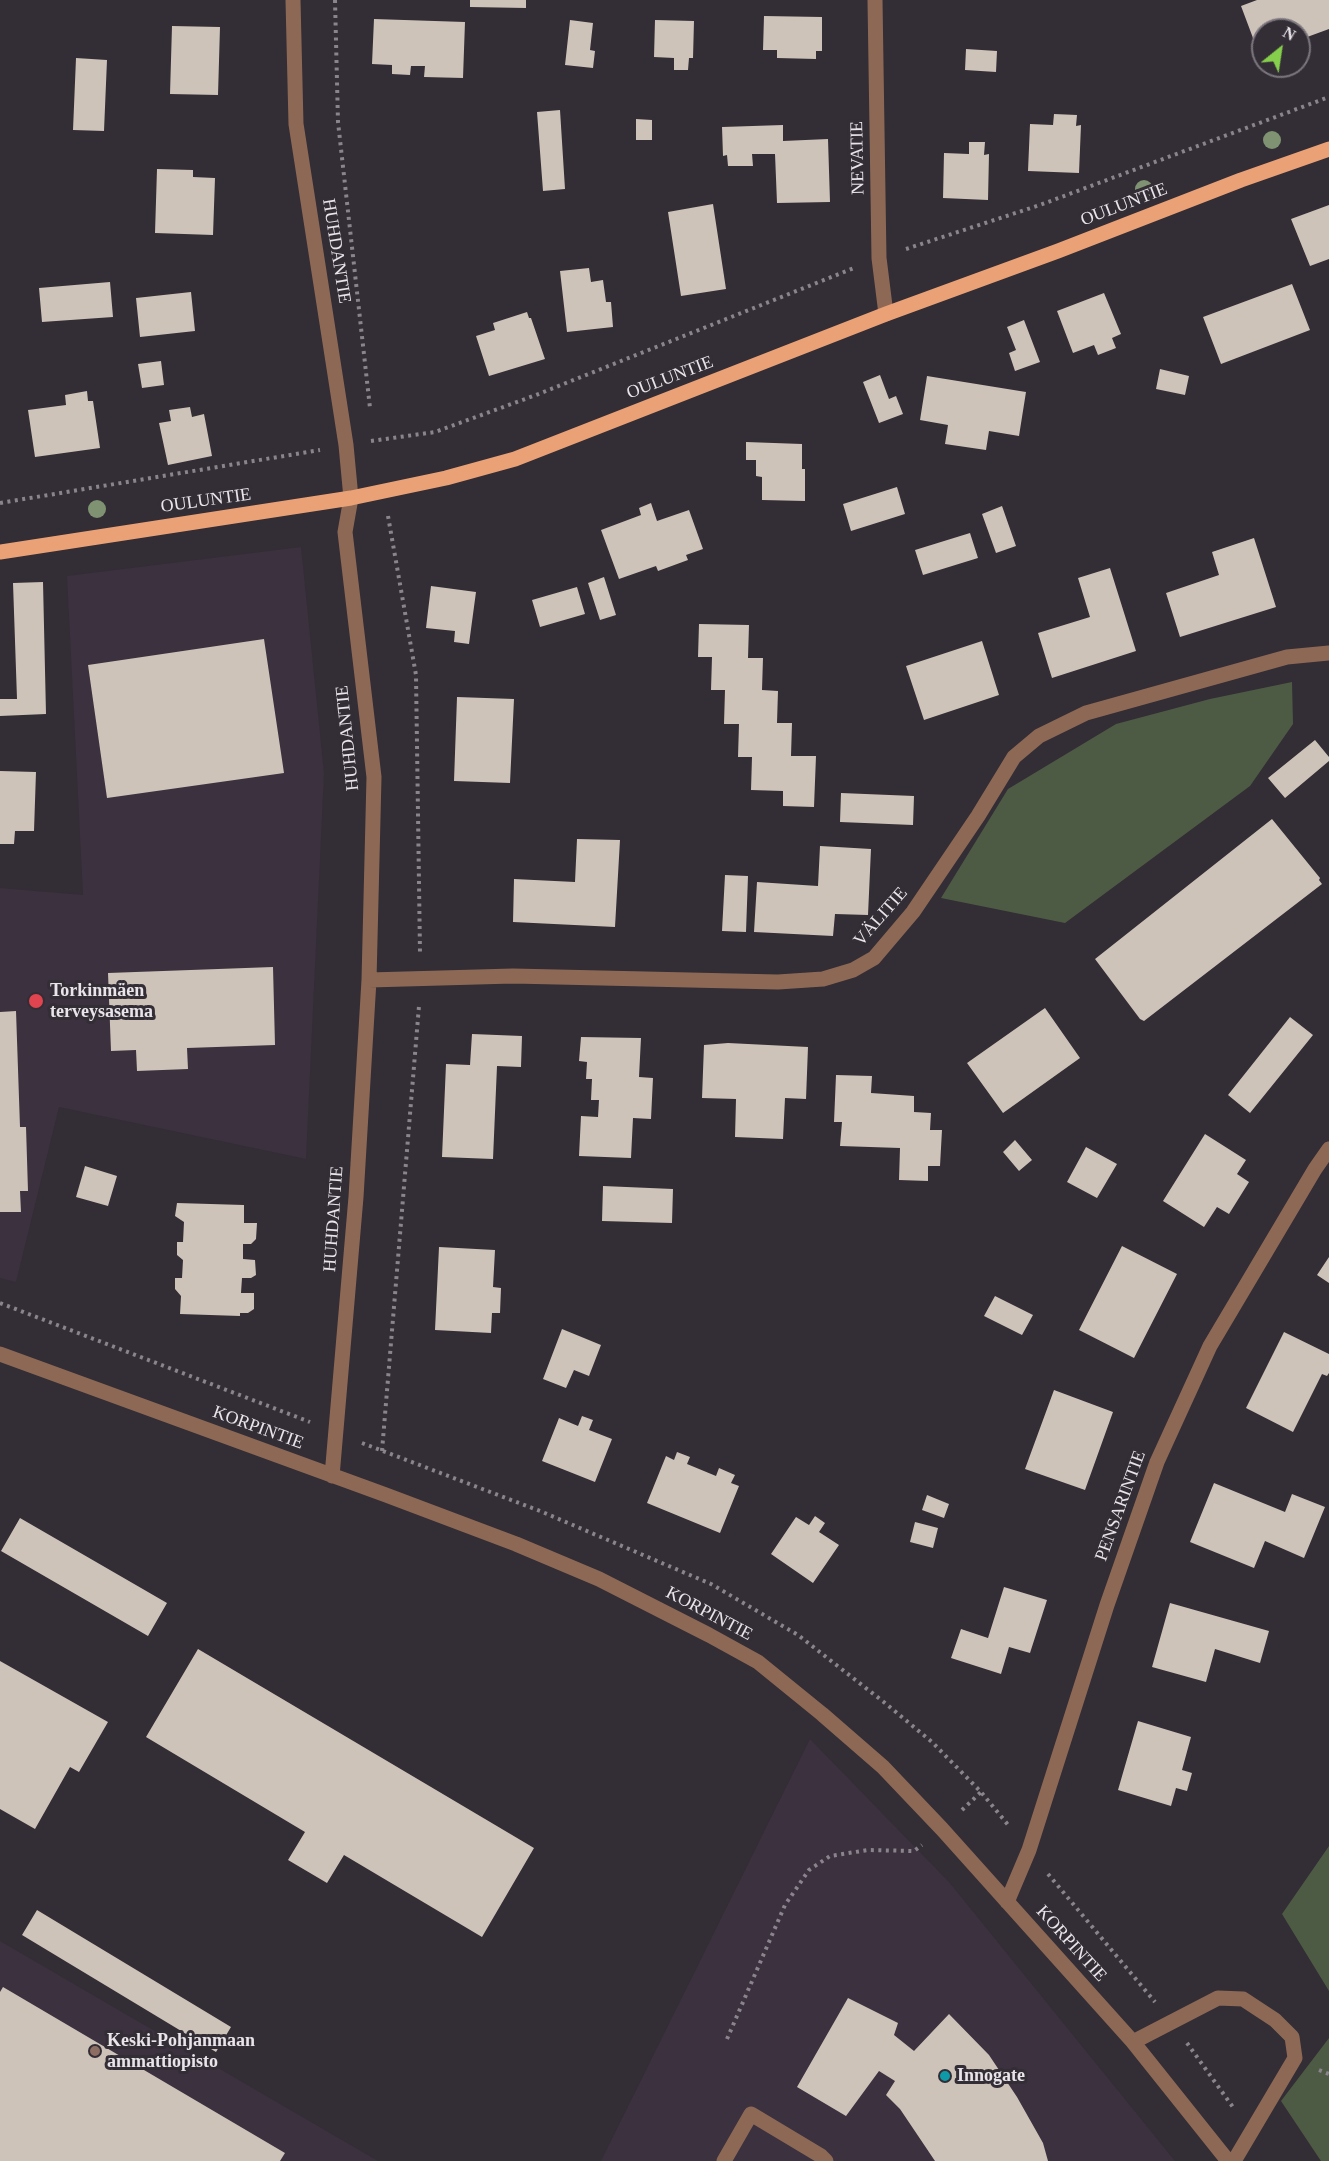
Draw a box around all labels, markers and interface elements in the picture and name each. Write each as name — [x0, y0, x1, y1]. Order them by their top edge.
north arrow — [1251, 18, 1311, 78]
text: N — [1280, 23, 1299, 44]
street label: NEVATIE — [847, 121, 869, 195]
street label: OULUNTIE — [1078, 179, 1170, 231]
street label: HUHDANTIE — [317, 197, 355, 305]
street label: OULUNTIE — [624, 352, 716, 404]
street label: OULUNTIE — [159, 484, 253, 518]
street label: HUHDANTIE — [332, 684, 364, 792]
street label: VÄLITIE — [850, 883, 912, 951]
place label: Torkinmäen terveysasema — [50, 980, 153, 1022]
marker: Torkinmäen terveysasema — [27, 992, 45, 1010]
street label: HUHDANTIE — [320, 1165, 348, 1273]
street label: KORPINTIE — [210, 1402, 306, 1454]
street label: PENSARINTIE — [1091, 1448, 1151, 1564]
street label: KORPINTIE — [662, 1582, 756, 1646]
street label: KORPINTIE — [1031, 1901, 1111, 1987]
place label: Keski-Pohjanmaan ammattiopisto — [107, 2030, 255, 2072]
marker: Keski-Pohjanmaan ammattiopisto — [88, 2044, 102, 2058]
place label: Innogate — [957, 2065, 1025, 2087]
marker: Innogate — [938, 2069, 952, 2083]

